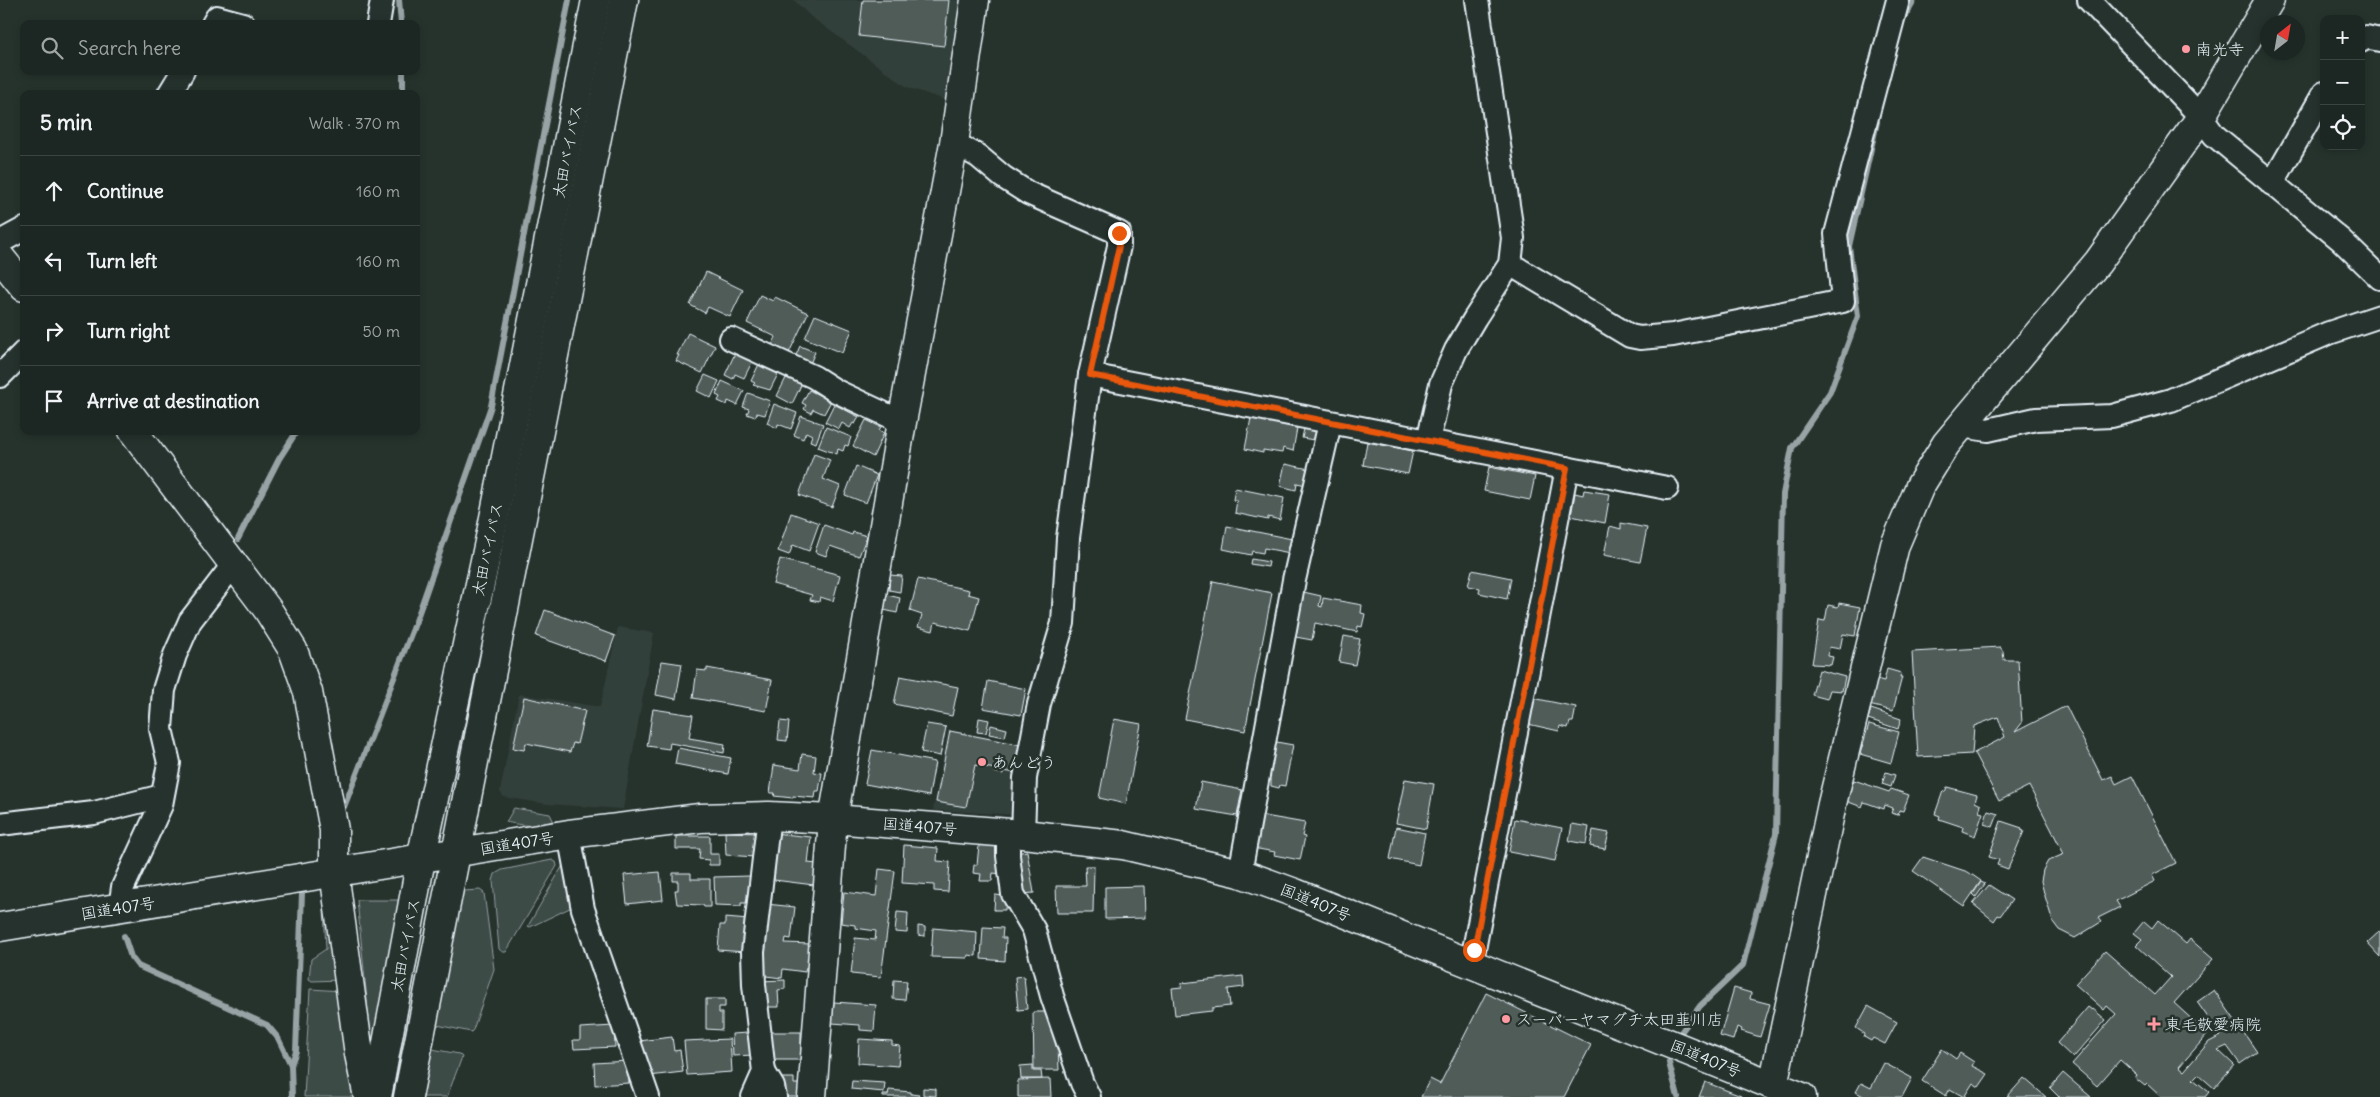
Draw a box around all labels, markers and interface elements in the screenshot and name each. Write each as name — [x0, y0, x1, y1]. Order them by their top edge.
north arrow — [2260, 15, 2305, 60]
map controls — [2320, 15, 2365, 150]
button: + — [2320, 15, 2365, 60]
search box — [20, 20, 420, 75]
icon: search — [38, 34, 66, 62]
text: Search here — [78, 36, 181, 60]
place label: 南光寺 — [2196, 39, 2244, 59]
marker: 南光寺 — [2180, 43, 2192, 55]
button: − — [2320, 60, 2365, 105]
street label: 太田バイパス — [548, 102, 586, 200]
button: locate — [2320, 105, 2365, 150]
text: 5 min — [40, 109, 92, 136]
text: Walk · 370 m — [309, 113, 400, 133]
icon: ahead — [40, 177, 68, 205]
text: Continue — [87, 179, 164, 203]
text: 160 m — [356, 181, 400, 201]
route end — [1108, 222, 1131, 245]
icon: left — [40, 247, 68, 275]
text: Turn left — [87, 249, 157, 273]
text: 160 m — [356, 251, 400, 271]
icon: right — [40, 317, 68, 345]
text: Turn right — [87, 319, 170, 343]
text: 50 m — [362, 321, 400, 341]
icon: arrive — [40, 387, 68, 415]
text: Arrive at destination — [87, 389, 260, 413]
street label: 太田バイパス — [467, 500, 507, 598]
place label: あんどう — [992, 752, 1056, 772]
marker: あんどう — [976, 756, 988, 768]
street label: 国道407号 — [882, 813, 958, 839]
street label: 国道407号 — [478, 827, 556, 859]
street label: 国道407号 — [1277, 879, 1355, 925]
street label: 国道407号 — [79, 892, 157, 924]
street label: 太田バイパス — [386, 896, 424, 994]
route start — [1463, 939, 1486, 962]
place label: スーパーヤマグチ太田韮川店 — [1516, 1009, 1723, 1029]
marker: スーパーヤマグチ太田韮川店 — [1500, 1013, 1512, 1025]
place label: 東毛敬愛病院 — [2165, 1014, 2261, 1034]
marker: 東毛敬愛病院 — [2147, 1017, 2161, 1031]
street label: 国道407号 — [1667, 1035, 1745, 1081]

